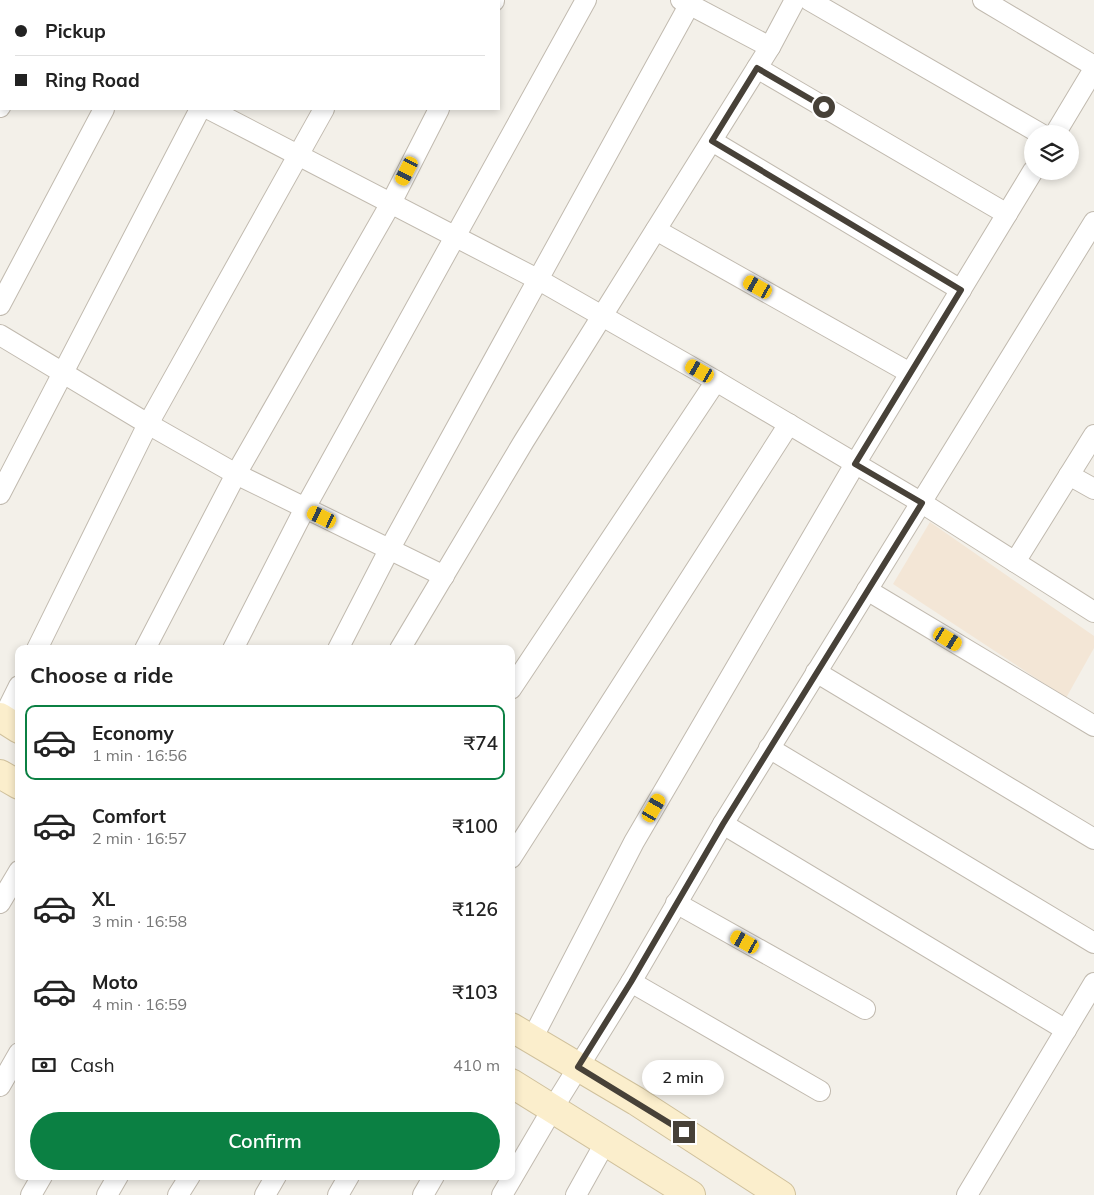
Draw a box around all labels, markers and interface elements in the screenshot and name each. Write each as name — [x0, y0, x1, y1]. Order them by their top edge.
text: Pickup — [45, 19, 106, 43]
text: Ring Road — [45, 68, 140, 92]
route start — [813, 96, 835, 118]
map controls — [1024, 125, 1079, 180]
button: layers — [1024, 125, 1079, 180]
car — [393, 154, 420, 188]
car — [741, 273, 774, 301]
car — [683, 357, 716, 385]
car — [305, 504, 338, 530]
car — [931, 625, 964, 653]
text: Choose a ride — [30, 661, 173, 689]
icon: car — [32, 720, 77, 765]
text: Economy — [92, 721, 174, 745]
text: ₹74 — [464, 731, 498, 755]
text: 1 min · 16:56 — [92, 745, 187, 765]
car — [640, 791, 667, 825]
icon: car — [32, 803, 77, 848]
text: Comfort — [92, 804, 166, 828]
text: ₹100 — [452, 814, 498, 838]
text: 2 min · 16:57 — [92, 828, 187, 848]
icon: car — [32, 886, 77, 931]
text: XL — [92, 887, 115, 911]
text: ₹126 — [452, 897, 498, 921]
text: 3 min · 16:58 — [92, 911, 187, 931]
car — [728, 928, 761, 956]
icon: car — [32, 969, 77, 1014]
text: Moto — [92, 970, 138, 994]
text: ₹103 — [452, 980, 498, 1004]
text: 4 min · 16:59 — [92, 994, 187, 1014]
icon: cash — [30, 1051, 58, 1079]
text: Cash — [70, 1053, 115, 1077]
text: 410 m — [453, 1055, 500, 1075]
callout: 2 min — [643, 1060, 725, 1094]
text: 2 min — [662, 1067, 704, 1087]
button: Confirm — [30, 1112, 500, 1170]
route end — [673, 1121, 695, 1143]

